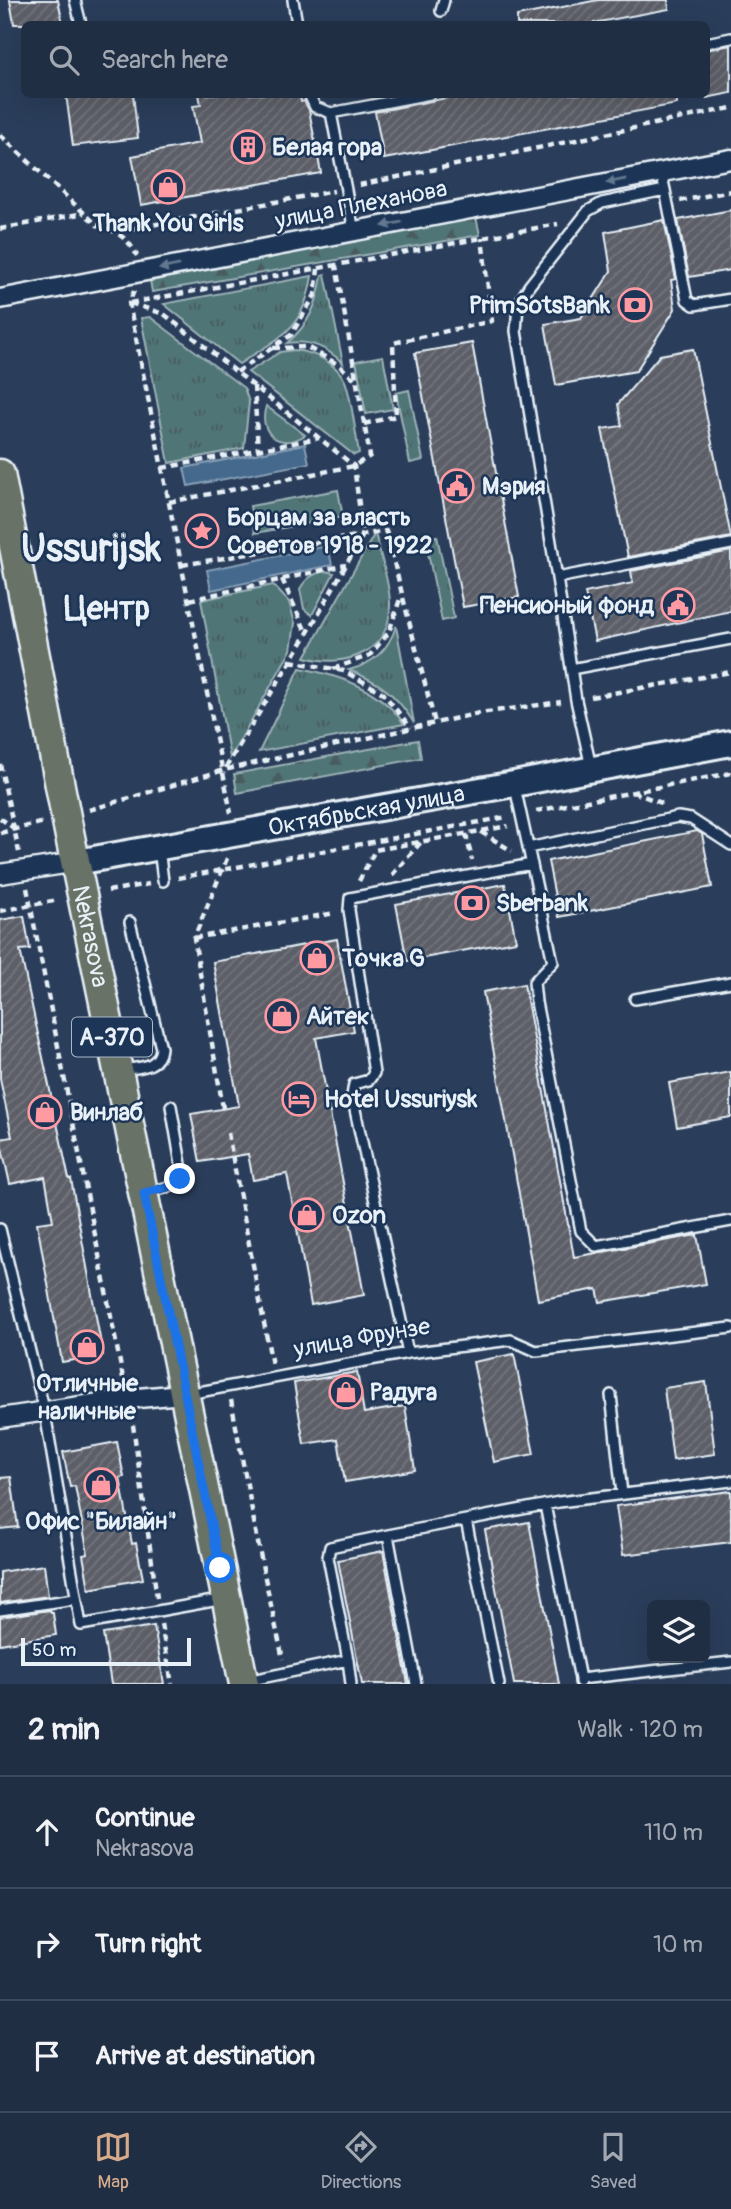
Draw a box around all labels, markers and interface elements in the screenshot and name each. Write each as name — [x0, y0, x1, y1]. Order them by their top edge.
search box — [21, 21, 710, 98]
icon: search — [45, 41, 83, 79]
text: Search here — [101, 44, 228, 76]
building icon: Белая гора — [229, 128, 267, 166]
place label: Белая гора — [272, 133, 382, 162]
shop icon: Thank You Girls — [149, 168, 187, 206]
street label: улица Плеханова — [271, 174, 450, 236]
one-way arrow — [605, 176, 627, 187]
place label: Thank You Girls — [92, 209, 244, 238]
one-way arrow — [381, 219, 403, 230]
one-way arrow — [158, 262, 180, 273]
bank icon: PrimSotsBank — [616, 286, 654, 324]
place label: PrimSotsBank — [469, 291, 611, 320]
public building icon: Мэрия — [438, 467, 476, 505]
place label: Мэрия — [482, 472, 545, 501]
place label: Борцам за власть Советов 1918 - 1922 — [227, 503, 433, 560]
place icon: Борцам за власть Советов 1918 - 1922 — [183, 512, 221, 550]
district label: Ussurijsk — [21, 525, 161, 573]
public building icon: Пенсионый фонд — [659, 586, 697, 624]
district label: Центр — [64, 589, 150, 629]
place label: Пенсионый фонд — [480, 591, 655, 620]
street label: Октябрьская улица — [266, 779, 467, 842]
street label: Nekrasova — [66, 883, 115, 990]
bank icon: Sberbank — [453, 884, 491, 922]
place label: Sberbank — [496, 889, 589, 918]
shop icon: Точка G — [298, 939, 336, 977]
place label: Точка G — [341, 944, 425, 973]
shop icon: Айтек — [263, 997, 301, 1035]
place label: Айтек — [306, 1002, 369, 1031]
road number: А-370 — [72, 1018, 152, 1056]
hotel icon: Hotel Ussuriysk — [280, 1080, 318, 1118]
place label: Hotel Ussuriysk — [324, 1085, 478, 1114]
shop icon: Винлаб — [26, 1093, 64, 1131]
place label: Винлаб — [70, 1098, 143, 1127]
route end — [164, 1163, 195, 1194]
shop icon: Ozon — [288, 1196, 326, 1234]
place label: Ozon — [332, 1201, 386, 1230]
street label: улица Фрунзе — [291, 1312, 433, 1364]
shop icon: Отличные наличные — [68, 1328, 106, 1366]
place label: Отличные наличные — [36, 1369, 139, 1426]
shop icon: Радуга — [327, 1373, 365, 1411]
place label: Радуга — [370, 1378, 437, 1407]
shop icon: Офис "Билайн" — [82, 1466, 120, 1504]
place label: Офис "Билайн" — [25, 1507, 177, 1536]
route start — [204, 1552, 235, 1583]
map controls — [647, 1600, 710, 1663]
button: layers — [647, 1600, 710, 1663]
scale bar — [21, 1635, 191, 1667]
text: 50 m — [32, 1638, 76, 1662]
text: 2 min — [28, 1711, 100, 1748]
text: Walk · 120 m — [577, 1715, 703, 1744]
text: Continue — [95, 1802, 195, 1834]
icon: ahead — [28, 1813, 66, 1851]
text: 110 m — [644, 1818, 703, 1847]
text: Nekrasova — [95, 1834, 194, 1863]
icon: right — [28, 1925, 66, 1963]
text: Turn right — [95, 1928, 201, 1960]
text: 10 m — [653, 1930, 703, 1959]
icon: arrive — [28, 2037, 66, 2075]
text: Arrive at destination — [95, 2040, 315, 2072]
tab: Map — [94, 2128, 132, 2194]
tab: Directions — [321, 2128, 401, 2194]
tab: Saved — [590, 2128, 637, 2194]

